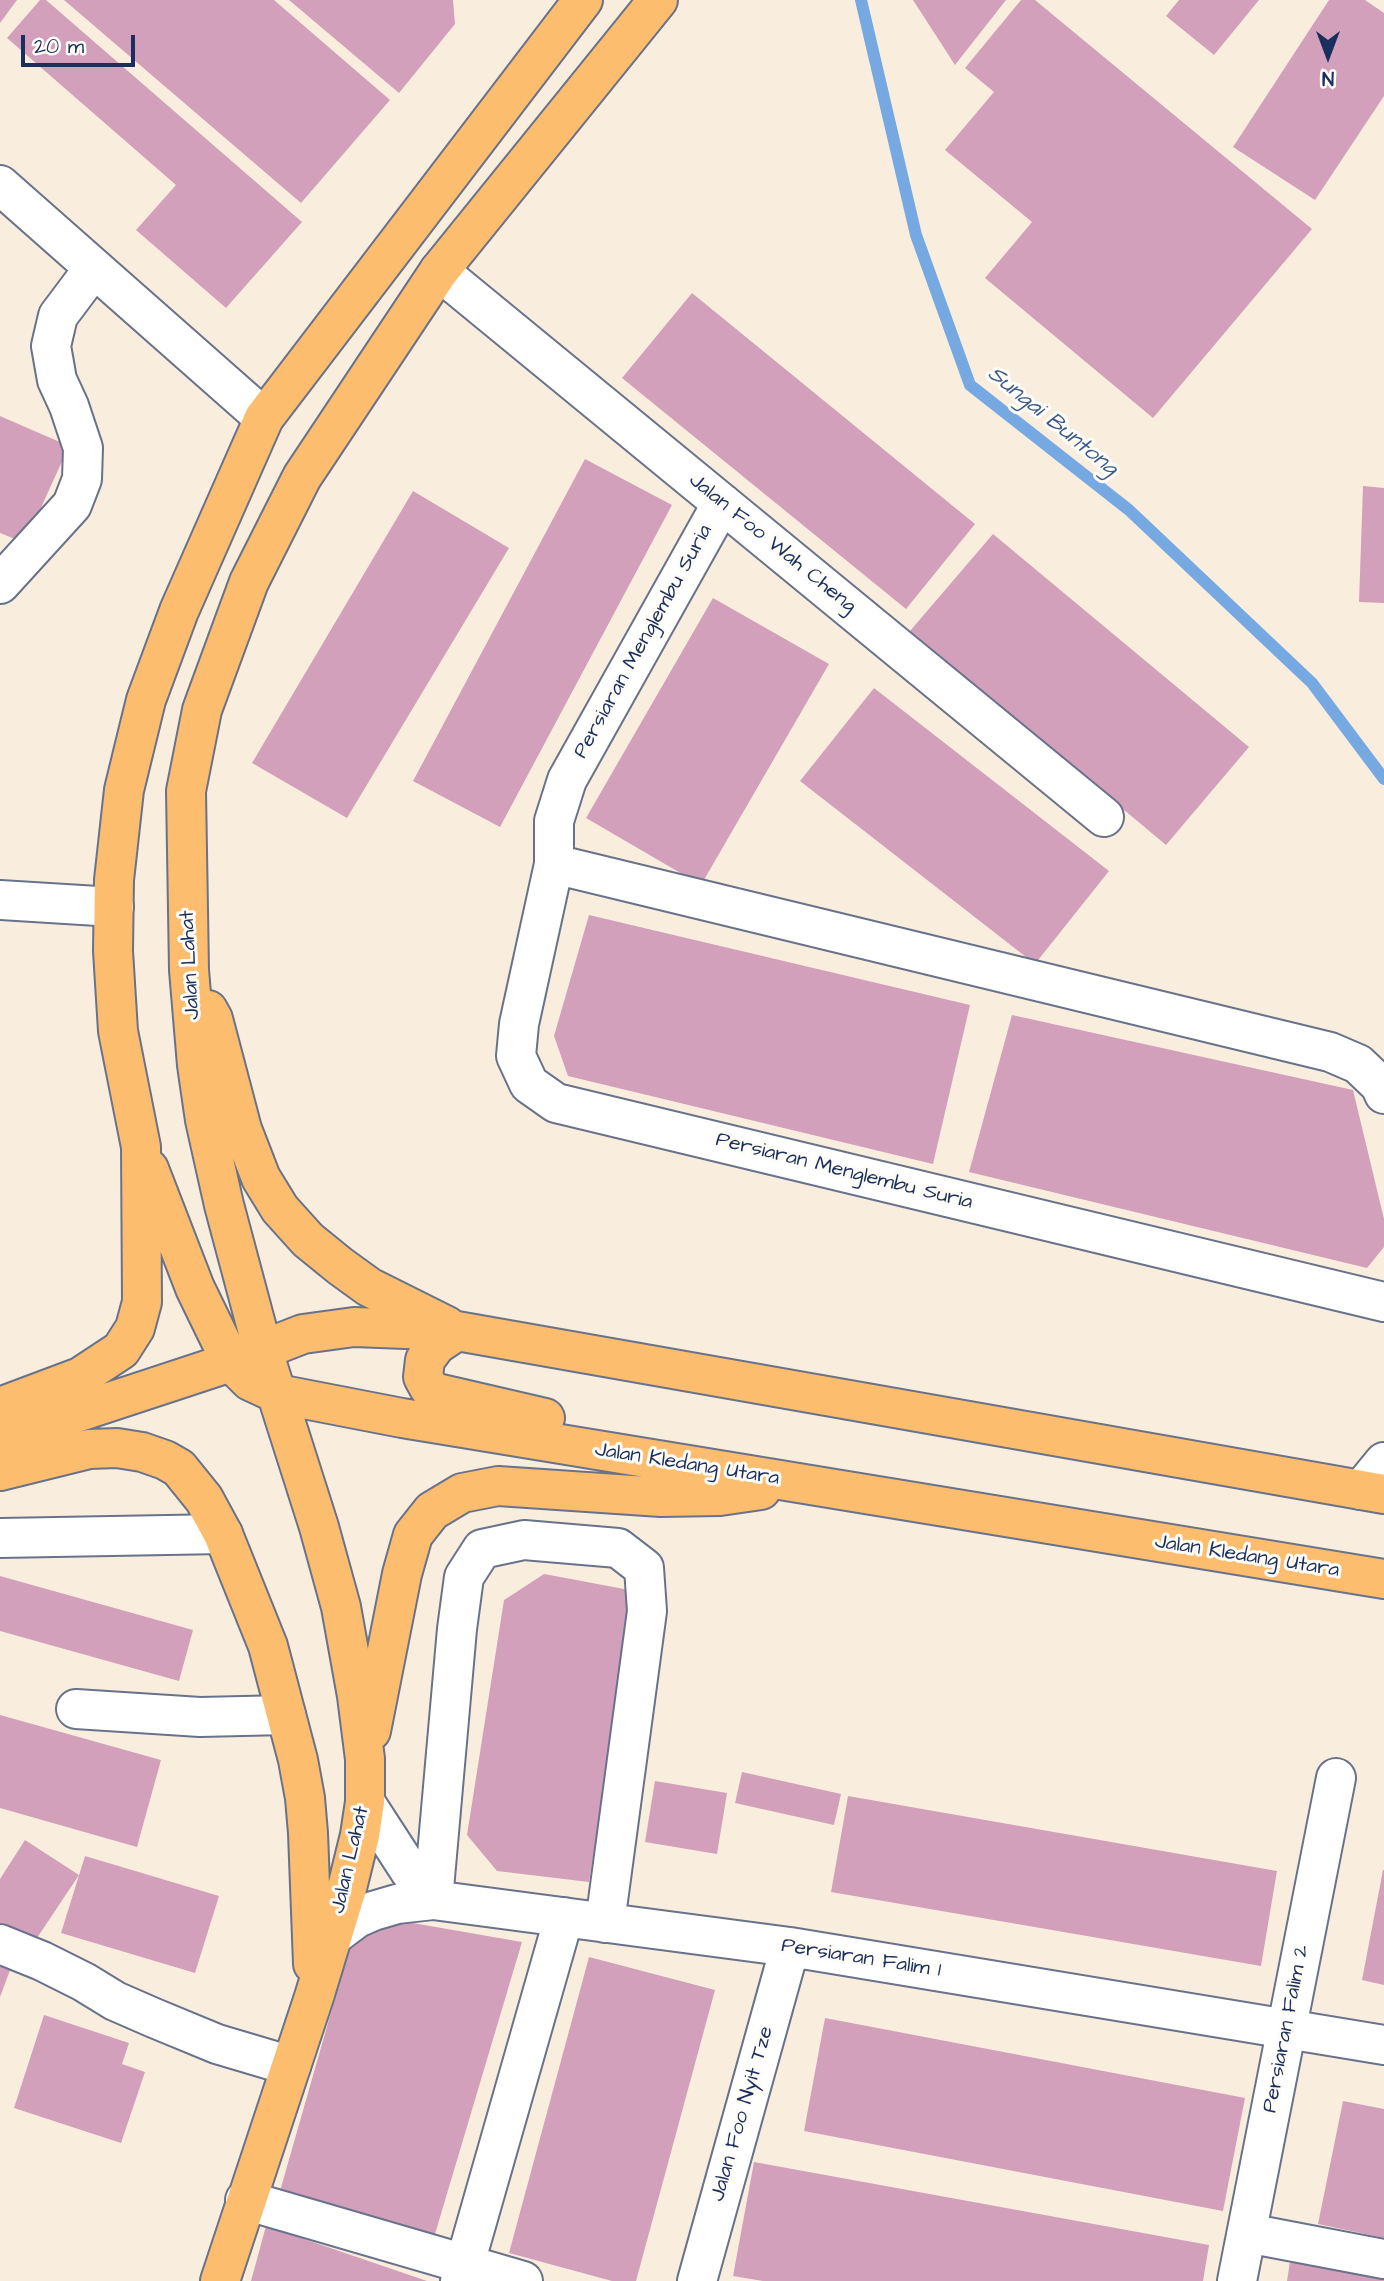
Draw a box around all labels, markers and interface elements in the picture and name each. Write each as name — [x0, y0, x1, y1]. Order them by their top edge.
scale bar — [24, 21, 138, 65]
north arrow — [1293, 21, 1363, 91]
text: 20 m — [34, 32, 84, 61]
text: N — [1322, 64, 1334, 91]
water label: Sungai Buntong — [981, 361, 1123, 483]
street label: Jalan Foo Wah Cheng — [683, 469, 861, 619]
street label: Persiaran Menglembu Suria — [569, 521, 719, 763]
street label: Jalan Lahat — [176, 910, 206, 1020]
street label: Persiaran Menglembu Suria — [713, 1128, 975, 1216]
street label: Jalan Kledang Utara — [593, 1438, 781, 1492]
street label: Jalan Kledang Utara — [1153, 1530, 1341, 1584]
street label: Jalan Lahat — [326, 1804, 376, 1916]
street label: Persiaran Falim 1 — [779, 1934, 943, 1984]
street label: Persiaran Falim 2 — [1258, 1943, 1316, 2115]
street label: Jalan Foo Nyit Tze — [706, 2024, 780, 2204]

